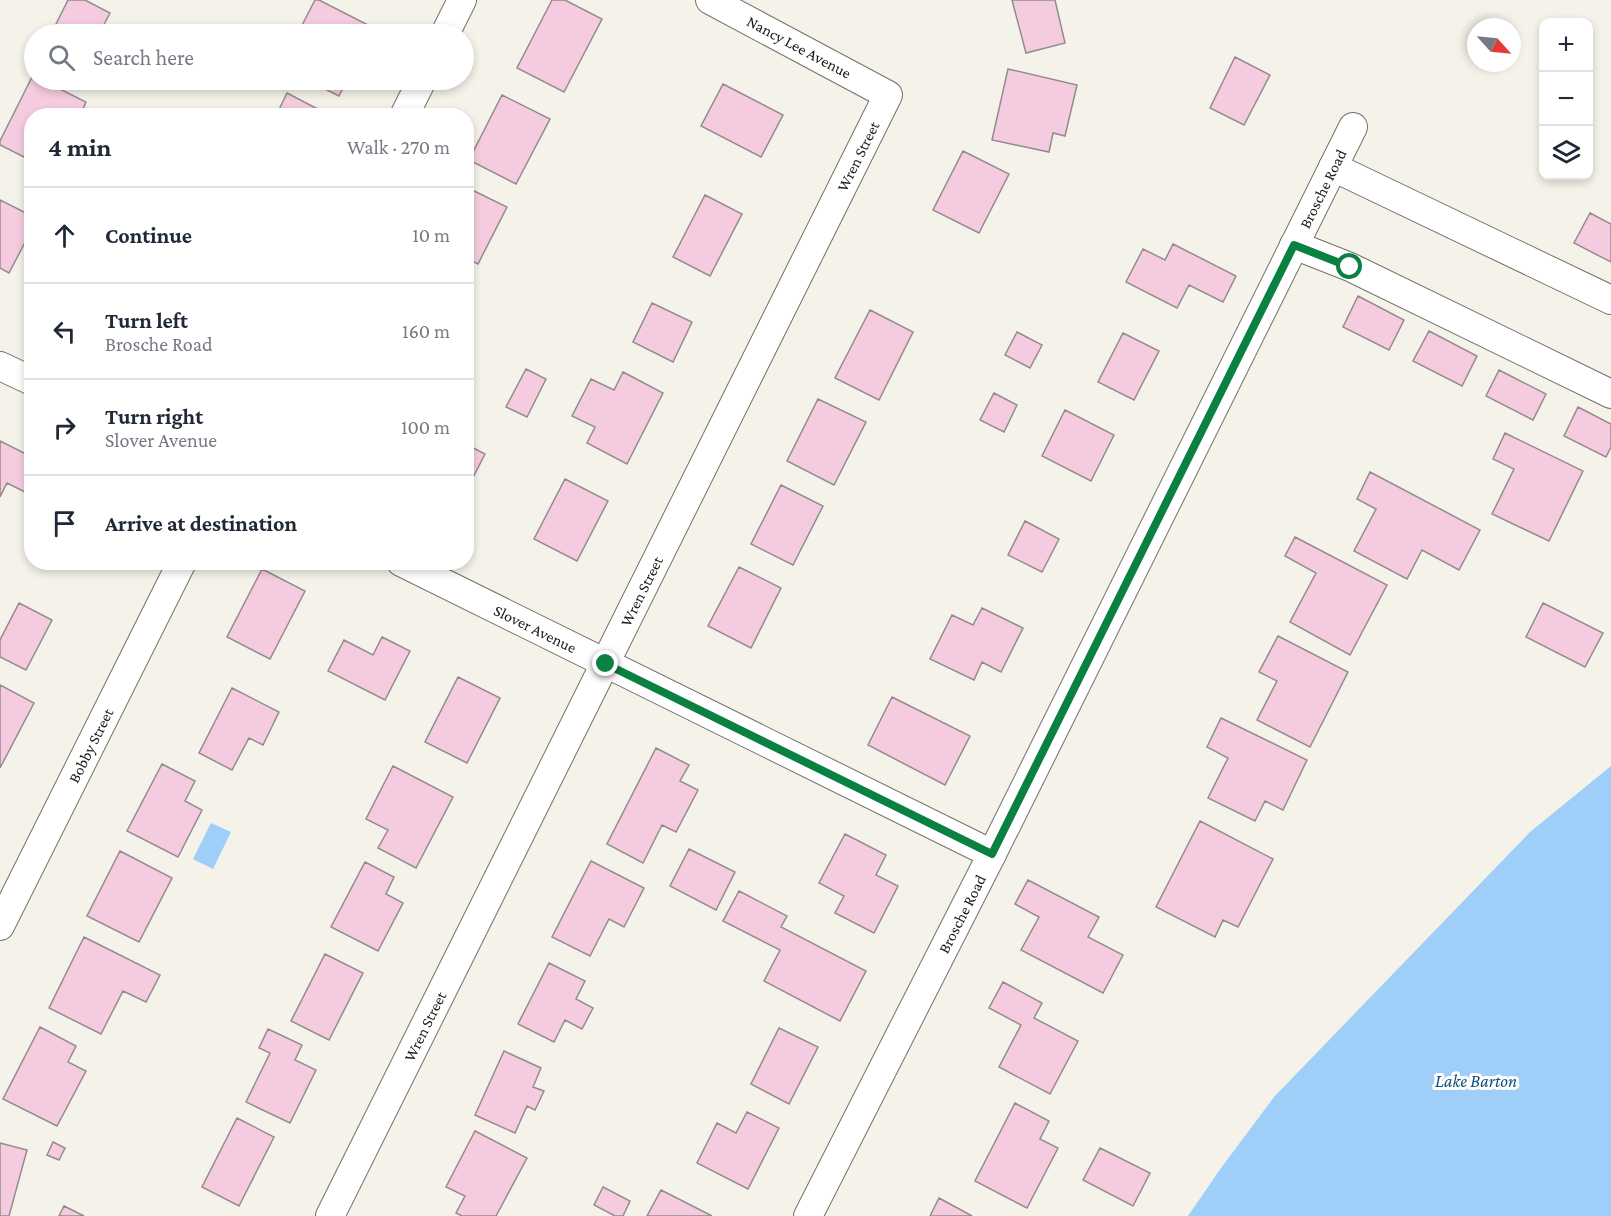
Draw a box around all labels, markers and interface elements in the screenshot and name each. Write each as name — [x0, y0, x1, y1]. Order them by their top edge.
street label: Nancy Lee Avenue — [744, 12, 854, 83]
north arrow — [1467, 18, 1521, 72]
map controls — [1539, 18, 1593, 180]
button: + — [1539, 18, 1593, 72]
search box — [24, 24, 474, 90]
icon: search — [45, 41, 78, 74]
text: Search here — [93, 45, 194, 70]
button: − — [1539, 72, 1593, 126]
street label: Wren Street — [833, 118, 882, 194]
button: layers — [1539, 126, 1593, 180]
text: 4 min — [48, 133, 112, 162]
text: Walk · 270 m — [347, 136, 450, 158]
street label: Brosche Road — [1296, 146, 1349, 231]
icon: ahead — [48, 219, 81, 252]
text: Continue — [105, 223, 192, 248]
text: 10 m — [412, 224, 450, 246]
route start — [1336, 253, 1362, 279]
text: Turn left — [105, 308, 188, 333]
icon: left — [48, 315, 81, 348]
text: 160 m — [402, 320, 450, 342]
text: Brosche Road — [105, 333, 212, 355]
text: Turn right — [105, 404, 203, 429]
icon: right — [48, 411, 81, 444]
text: 100 m — [401, 416, 450, 438]
text: Slover Avenue — [105, 429, 217, 451]
icon: arrive — [48, 507, 81, 540]
text: Arrive at destination — [105, 511, 297, 536]
street label: Wren Street — [617, 553, 666, 629]
street label: Slover Avenue — [492, 601, 579, 656]
route end — [592, 650, 618, 676]
street label: Bobby Street — [65, 705, 116, 785]
street label: Brosche Road — [935, 871, 989, 956]
street label: Wren Street — [400, 988, 449, 1064]
water label: Lake Barton — [1435, 1071, 1517, 1091]

